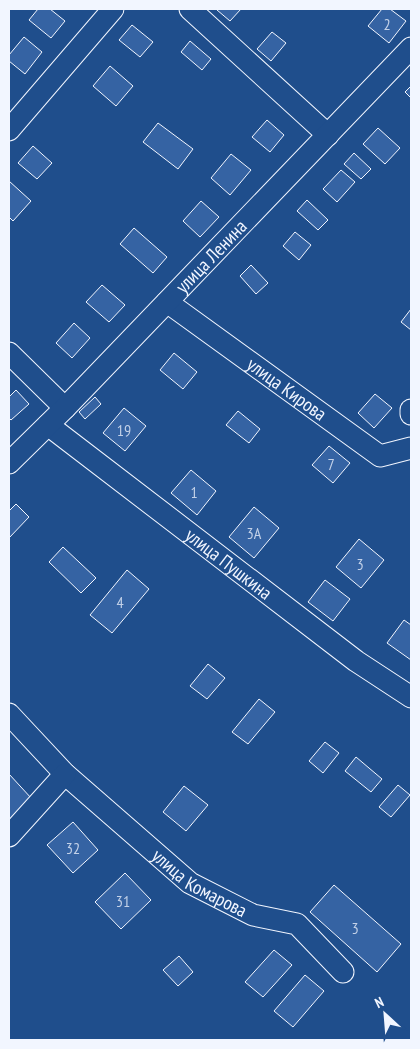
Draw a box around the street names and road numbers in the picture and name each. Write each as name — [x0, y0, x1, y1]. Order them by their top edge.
street label: улица Ленина — [170, 214, 252, 298]
street label: улица Кирова — [242, 352, 331, 426]
street label: улица Пушкина — [181, 523, 277, 605]
street label: улица Комарова — [147, 843, 251, 922]

